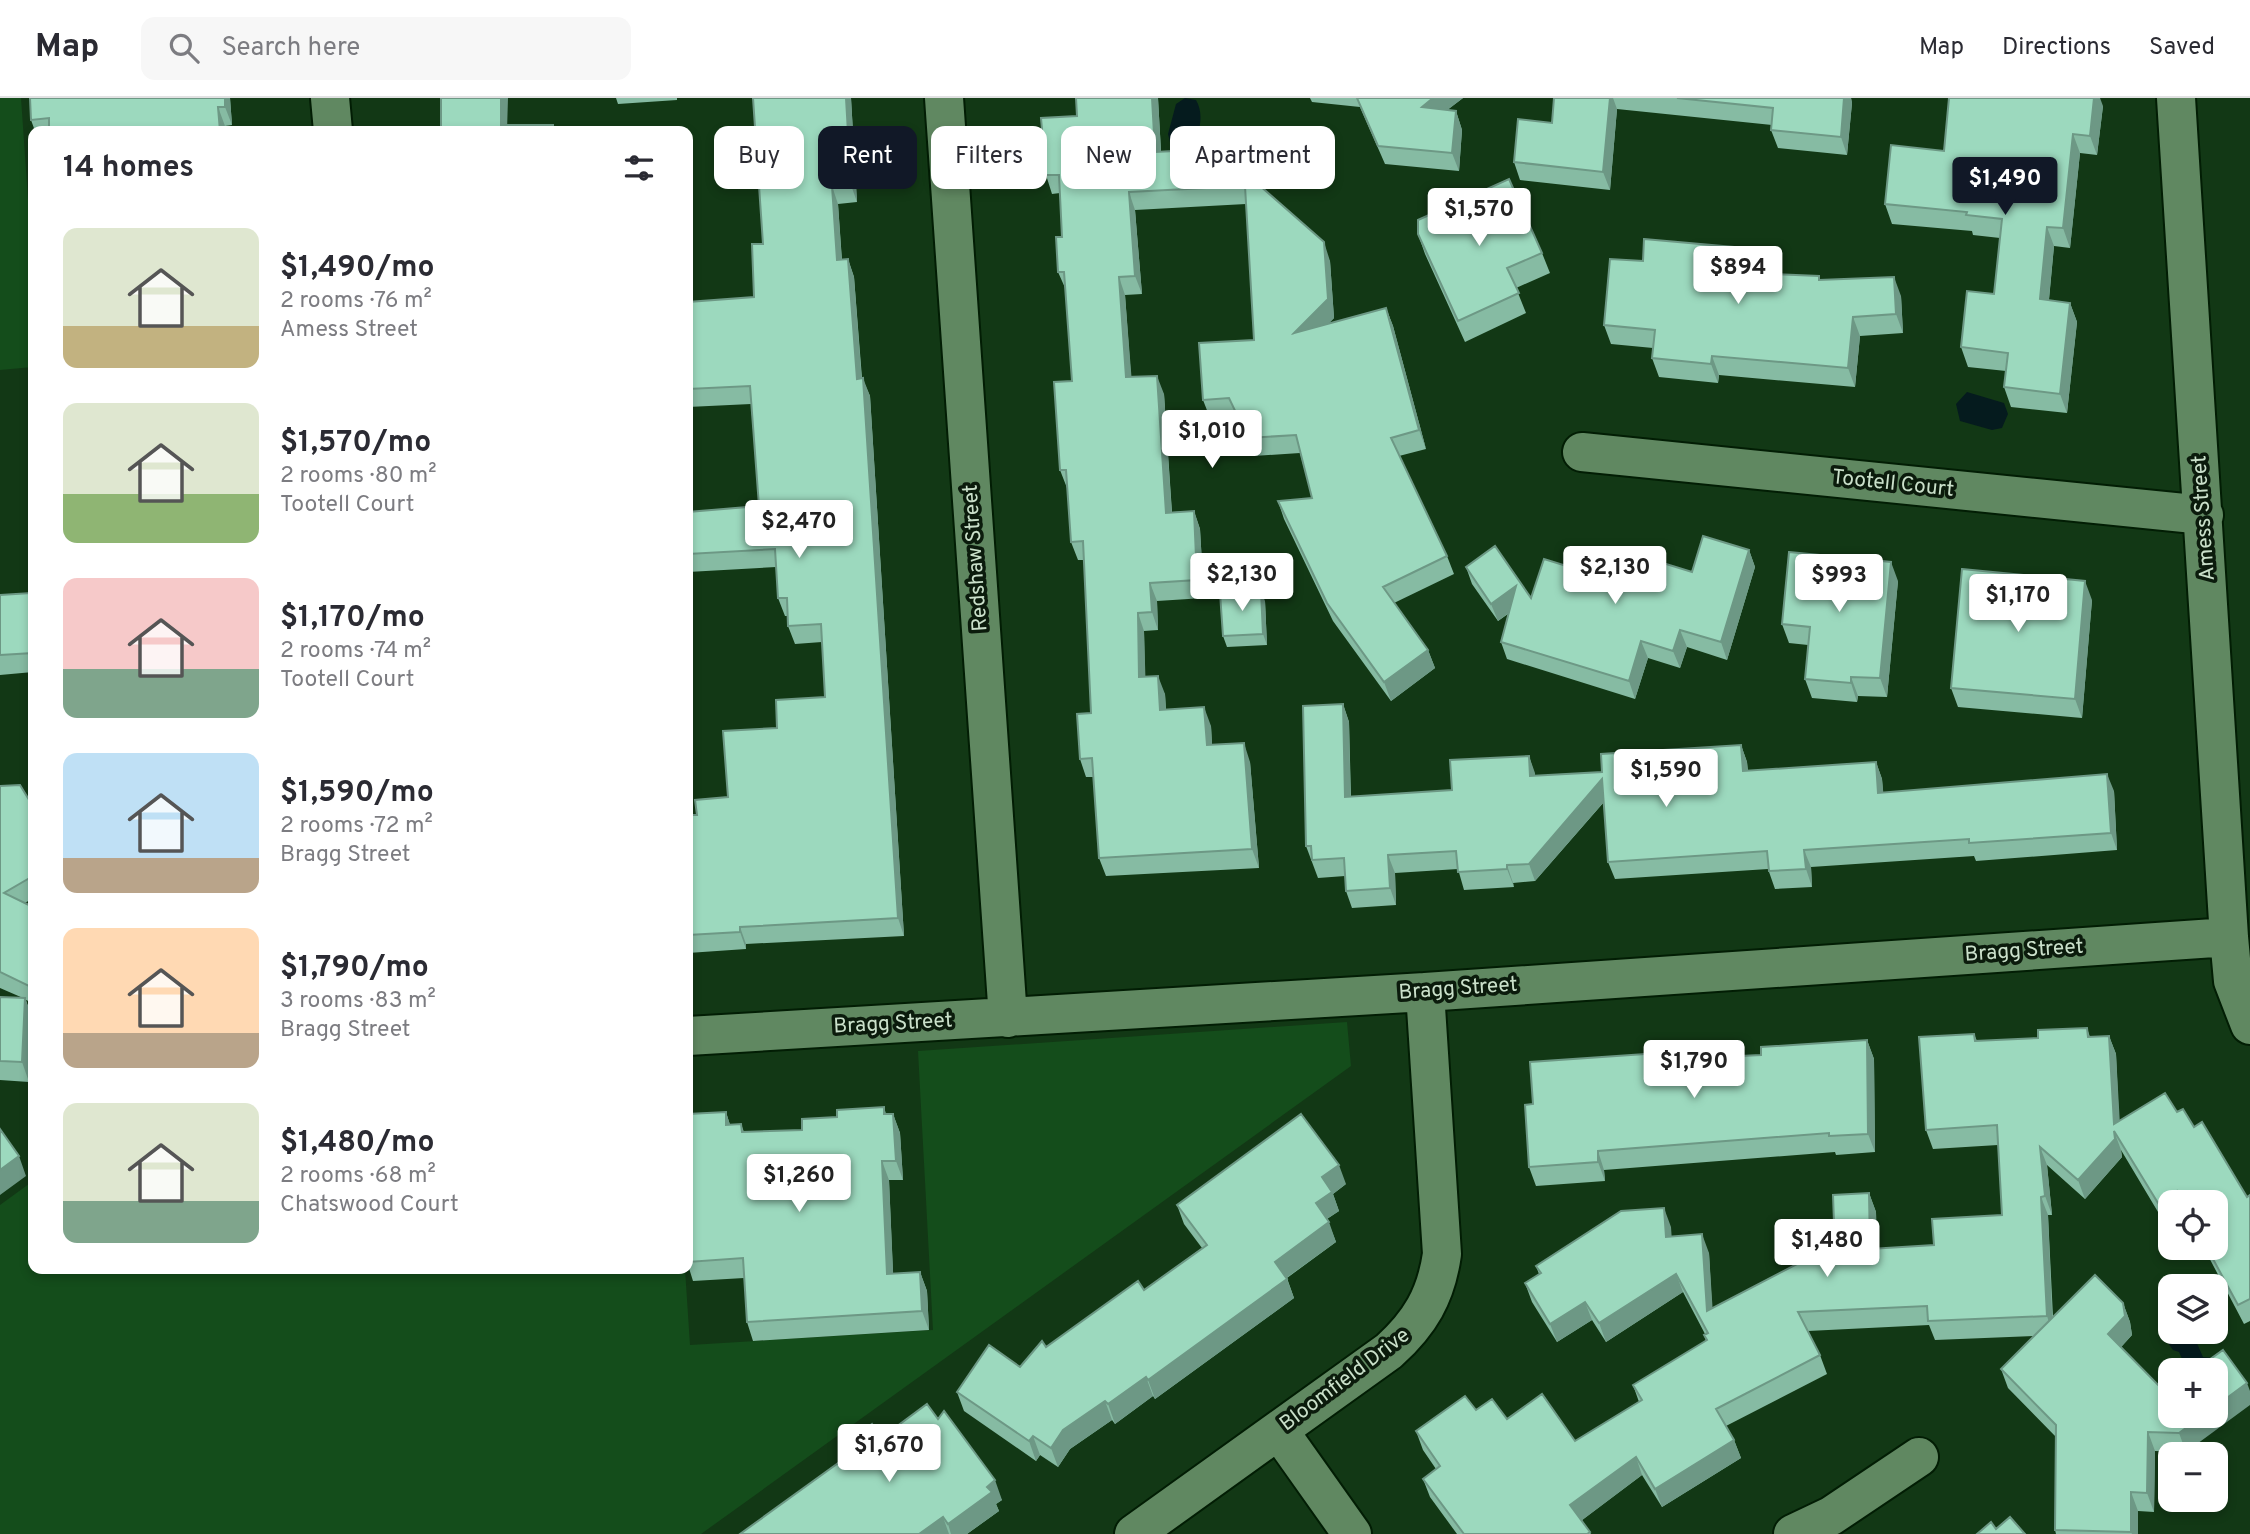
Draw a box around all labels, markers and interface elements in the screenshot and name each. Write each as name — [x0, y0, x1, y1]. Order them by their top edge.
search box — [141, 17, 631, 80]
text: Map — [35, 27, 99, 69]
icon: search — [165, 29, 203, 67]
text: Search here — [221, 32, 360, 65]
text: Map — [1919, 33, 1964, 63]
text: Directions — [2002, 33, 2111, 63]
text: Saved — [2149, 33, 2215, 63]
chip: Buy — [714, 126, 804, 189]
chip: Rent — [818, 126, 917, 189]
chip: Filters — [931, 126, 1047, 189]
chip: New — [1061, 126, 1156, 189]
chip: Apartment — [1170, 126, 1335, 189]
icon: filters — [620, 149, 658, 187]
text: 14 homes — [63, 150, 194, 187]
pin: $1,490 — [1948, 158, 2062, 217]
text: $1,490 — [1968, 165, 2042, 194]
pin: $1,570 — [1422, 188, 1536, 248]
text: $1,570 — [1444, 196, 1514, 225]
pin: $894 — [1697, 246, 1779, 306]
text: $1,490/mo — [280, 250, 435, 287]
text: $894 — [1709, 254, 1767, 283]
icon: home — [119, 256, 203, 340]
text: 2 rooms · 76 m² — [280, 287, 432, 316]
text: Amess Street — [280, 316, 418, 345]
pin: $1,010 — [1155, 410, 1269, 470]
text: $1,010 — [1178, 418, 1246, 447]
text: $1,570/mo — [280, 425, 431, 462]
icon: home — [119, 431, 203, 515]
street label: Amess Street — [2186, 454, 2222, 582]
text: 2 rooms · 80 m² — [280, 462, 437, 491]
street label: Tootell Court — [1831, 464, 1955, 504]
street label: Redshaw Street — [957, 484, 995, 632]
text: Tootell Court — [280, 491, 414, 520]
pin: $2,470 — [742, 500, 856, 560]
text: $2,470 — [761, 508, 837, 537]
pin: $2,130 — [1558, 546, 1672, 606]
pin: $2,130 — [1185, 554, 1299, 613]
text: $2,130 — [1579, 554, 1651, 583]
pin: $993 — [1798, 554, 1880, 614]
text: $2,130 — [1206, 561, 1278, 590]
text: $993 — [1811, 562, 1867, 591]
pin: $1,170 — [1961, 574, 2075, 634]
text: $1,170 — [1985, 582, 2051, 611]
text: $1,170/mo — [280, 600, 425, 637]
icon: home — [119, 606, 203, 690]
text: 2 rooms · 74 m² — [280, 637, 431, 666]
text: Tootell Court — [280, 666, 414, 695]
pin: $1,590 — [1609, 750, 1723, 809]
text: $1,590 — [1630, 757, 1702, 786]
text: $1,590/mo — [280, 775, 434, 812]
icon: home — [119, 781, 203, 865]
text: 2 rooms · 72 m² — [280, 812, 433, 841]
text: Bragg Street — [280, 841, 411, 870]
street label: Bragg Street — [1964, 933, 2084, 969]
text: $1,790/mo — [280, 950, 429, 987]
icon: home — [119, 956, 203, 1040]
street label: Bragg Street — [1398, 971, 1518, 1007]
text: 3 rooms · 83 m² — [280, 987, 436, 1016]
street label: Bragg Street — [833, 1007, 953, 1041]
text: Bragg Street — [280, 1016, 411, 1045]
pin: $1,790 — [1637, 1040, 1751, 1100]
text: $1,790 — [1660, 1048, 1728, 1077]
text: $1,480/mo — [280, 1125, 434, 1162]
icon: home — [119, 1131, 203, 1215]
pin: $1,260 — [742, 1154, 856, 1214]
text: 2 rooms · 68 m² — [280, 1162, 436, 1191]
text: $1,260 — [763, 1162, 835, 1191]
map controls — [2158, 1190, 2228, 1512]
button: locate — [2158, 1190, 2228, 1260]
text: Chatswood Court — [280, 1191, 459, 1220]
pin: $1,480 — [1770, 1220, 1884, 1279]
text: $1,480 — [1790, 1227, 1864, 1256]
button: layers — [2158, 1274, 2228, 1344]
street label: Bloomfield Drive — [1274, 1322, 1416, 1438]
button: + — [2158, 1358, 2228, 1428]
pin: $1,670 — [832, 1424, 946, 1484]
text: $1,670 — [854, 1432, 924, 1461]
button: − — [2158, 1442, 2228, 1512]

